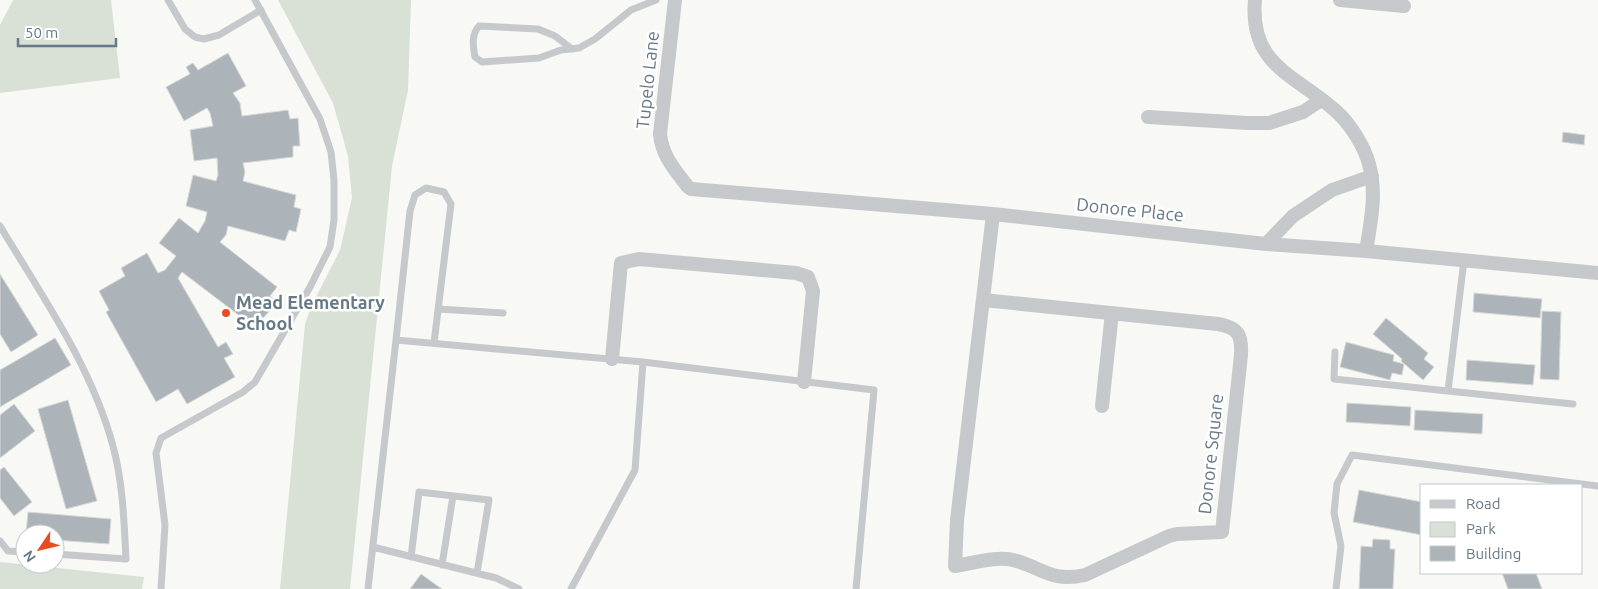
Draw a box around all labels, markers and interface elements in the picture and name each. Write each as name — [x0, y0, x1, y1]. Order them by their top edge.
scale bar — [18, 15, 115, 47]
text: 50 m — [25, 24, 58, 41]
street label: Tupelo Lane — [632, 30, 662, 130]
street label: Donore Place — [1075, 193, 1185, 225]
place label: Mead Elementary School — [236, 292, 385, 333]
marker: Mead Elementary School — [220, 307, 232, 319]
street label: Donore Square — [1194, 393, 1226, 515]
legend — [1420, 484, 1583, 574]
text: Road — [1466, 495, 1501, 512]
text: Park — [1466, 520, 1496, 537]
north arrow — [15, 524, 65, 574]
text: Building — [1466, 545, 1521, 562]
text: N — [20, 548, 39, 565]

